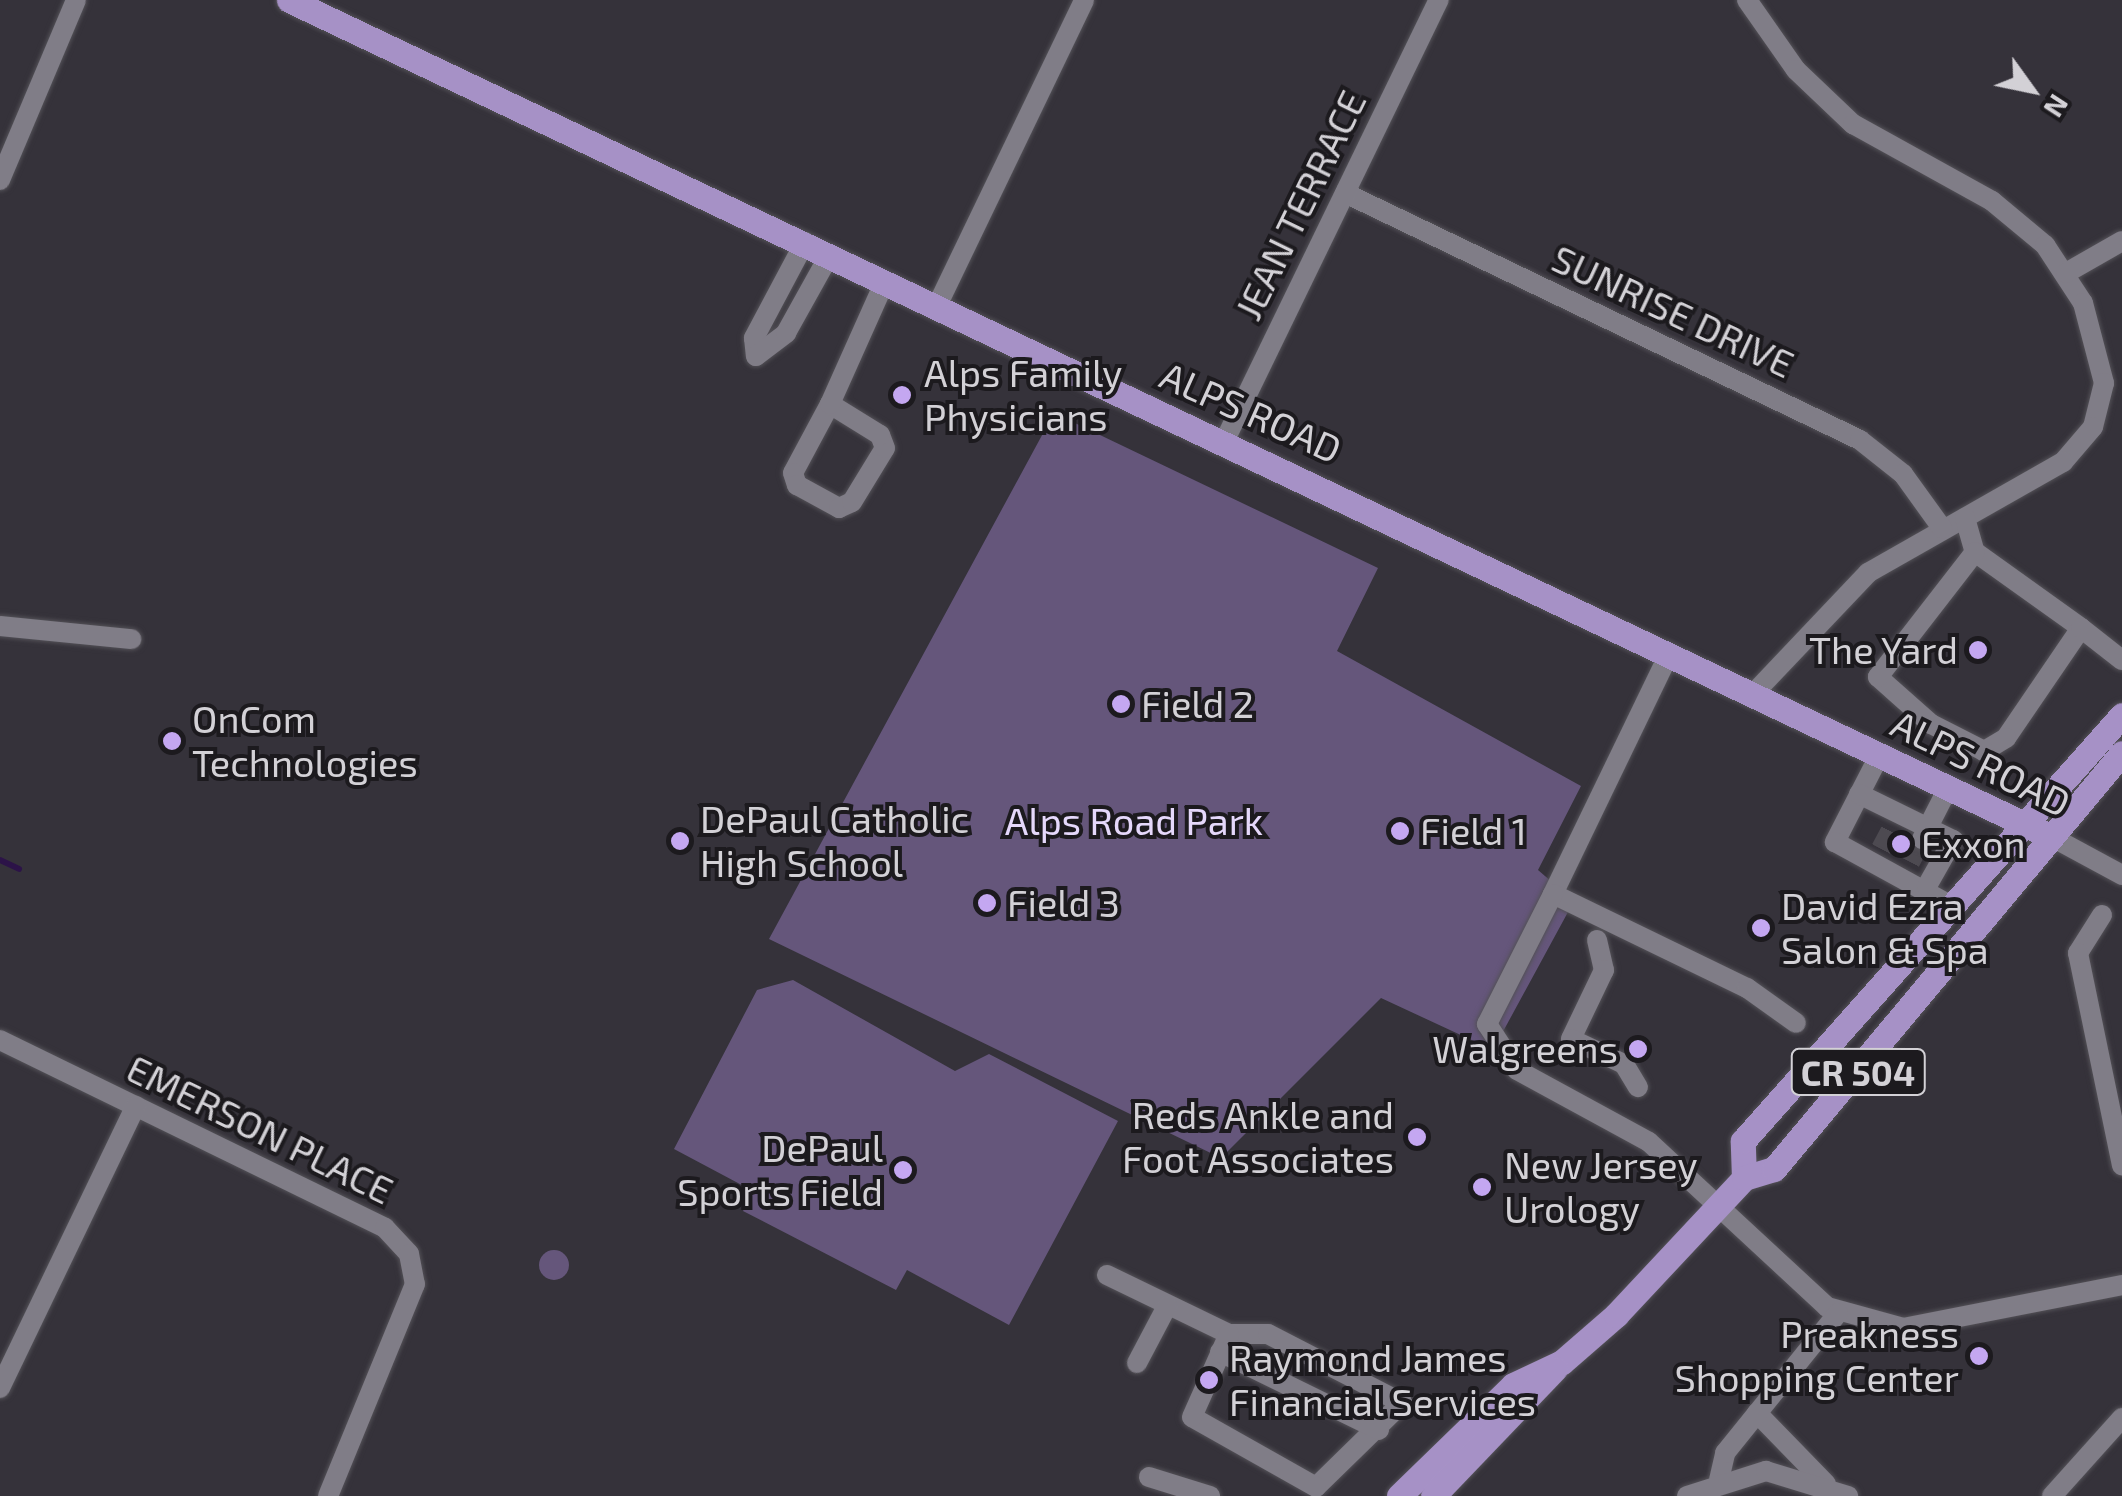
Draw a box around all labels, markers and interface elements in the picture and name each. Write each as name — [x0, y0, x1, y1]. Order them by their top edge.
north arrow — [1982, 40, 2082, 140]
street label: JEAN TERRACE — [1225, 83, 1375, 327]
text: N — [2037, 89, 2077, 124]
street label: SUNRISE DRIVE — [1545, 235, 1801, 387]
place label: Alps Family Physicians — [924, 350, 1122, 439]
street label: ALPS ROAD — [1154, 352, 1348, 472]
marker: Alps Family Physicians — [889, 382, 915, 408]
place label: The Yard — [1808, 627, 1958, 673]
marker: The Yard — [1967, 639, 1989, 661]
place label: Field 2 — [1141, 681, 1254, 727]
marker: Field 2 — [1110, 693, 1132, 715]
place label: OnCom Technologies — [192, 696, 418, 786]
street label: ALPS ROAD — [1884, 700, 2078, 826]
marker: OnCom Technologies — [161, 730, 183, 752]
place label: DePaul Catholic High School — [700, 796, 970, 886]
park label: Alps Road Park — [1005, 798, 1263, 844]
place label: Field 1 — [1420, 808, 1527, 854]
marker: Field 1 — [1389, 820, 1411, 842]
place label: Exxon — [1921, 821, 2026, 867]
marker: DePaul Catholic High School — [669, 830, 691, 852]
marker: Exxon — [1890, 833, 1912, 855]
place label: Field 3 — [1007, 880, 1120, 926]
place label: David Ezra Salon & Spa — [1781, 883, 1989, 972]
marker: Field 3 — [976, 892, 998, 914]
marker: David Ezra Salon & Spa — [1750, 917, 1772, 939]
place label: Walgreens — [1432, 1026, 1618, 1072]
marker: Walgreens — [1627, 1038, 1649, 1060]
road number: CR 504 — [1790, 1042, 1926, 1102]
street label: EMERSON PLACE — [120, 1045, 400, 1213]
place label: Reds Ankle and Foot Associates — [1121, 1092, 1394, 1182]
marker: Reds Ankle and Foot Associates — [1404, 1124, 1430, 1150]
place label: DePaul Sports Field — [677, 1125, 883, 1214]
place label: New Jersey Urology — [1504, 1142, 1699, 1232]
marker: DePaul Sports Field — [892, 1159, 914, 1181]
marker: New Jersey Urology — [1469, 1174, 1495, 1200]
place label: Preakness Shopping Center — [1674, 1311, 1959, 1400]
place label: Raymond James Financial Services — [1229, 1335, 1537, 1425]
marker: Preakness Shopping Center — [1968, 1345, 1990, 1367]
marker: Raymond James Financial Services — [1198, 1369, 1220, 1391]

